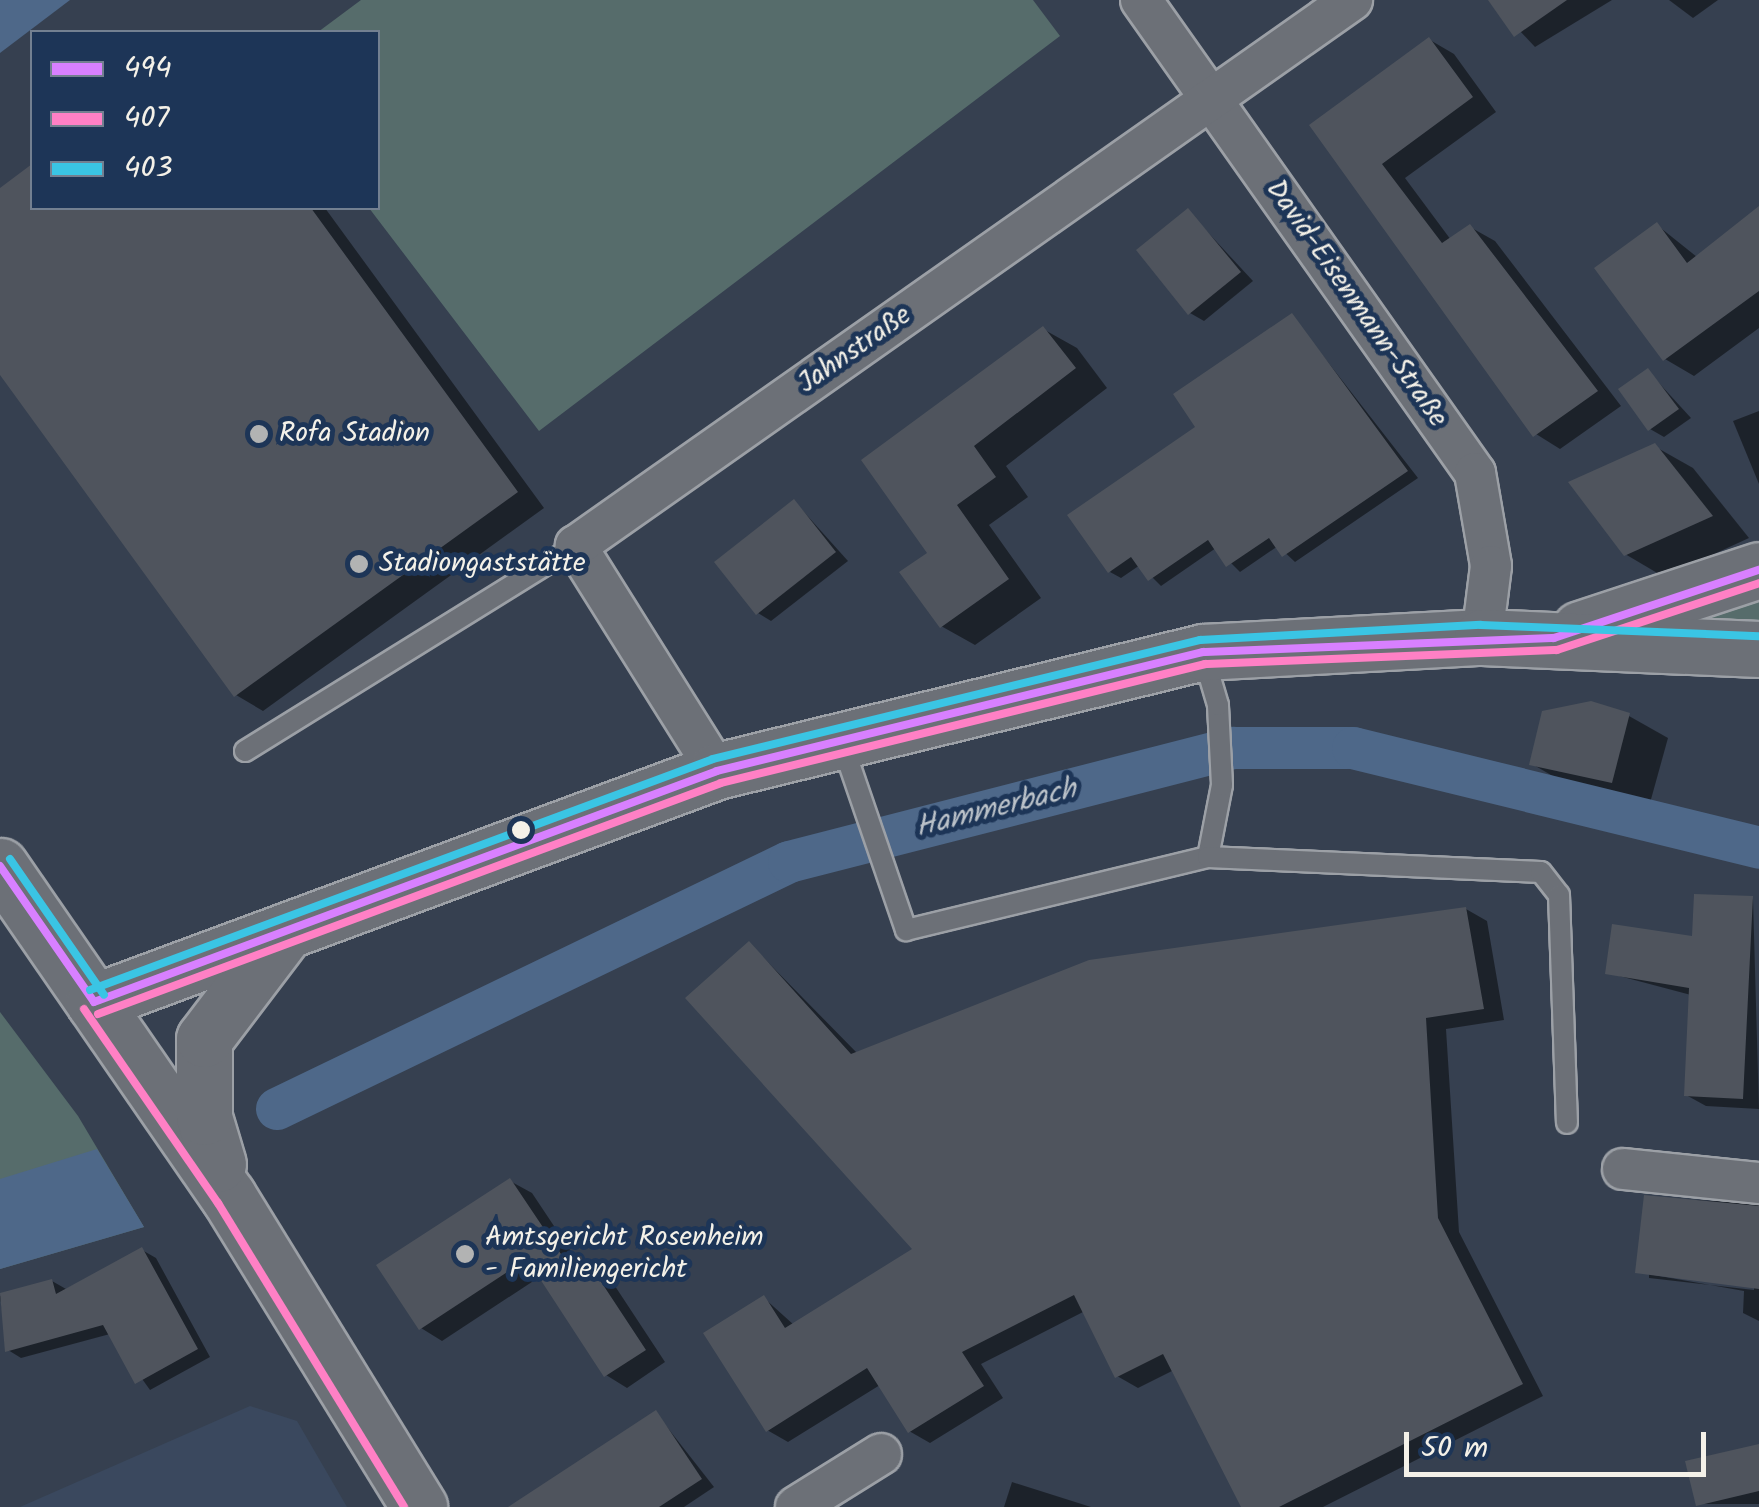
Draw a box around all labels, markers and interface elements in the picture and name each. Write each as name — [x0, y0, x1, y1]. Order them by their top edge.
legend — [30, 30, 380, 210]
text: 494 — [124, 45, 172, 93]
text: 407 — [124, 95, 169, 143]
text: 403 — [124, 145, 173, 193]
street label: David-Eisenmann-Straße — [1258, 174, 1454, 434]
street label: Jahnstraße — [792, 299, 918, 401]
place label: Rofa Stadion — [279, 417, 430, 451]
marker: Rofa Stadion — [248, 423, 270, 445]
place label: Stadiongaststätte — [379, 547, 586, 581]
marker: Stadiongaststätte — [348, 553, 370, 575]
water label: Hammerbach — [912, 772, 1080, 846]
unlabelled marker — [511, 820, 531, 840]
place label: Amtsgericht Rosenheim - Familiengericht — [485, 1221, 763, 1287]
marker: Amtsgericht Rosenheim - Familiengericht — [454, 1243, 476, 1265]
scale bar — [1409, 1412, 1712, 1474]
text: 50 m — [1421, 1425, 1488, 1473]

